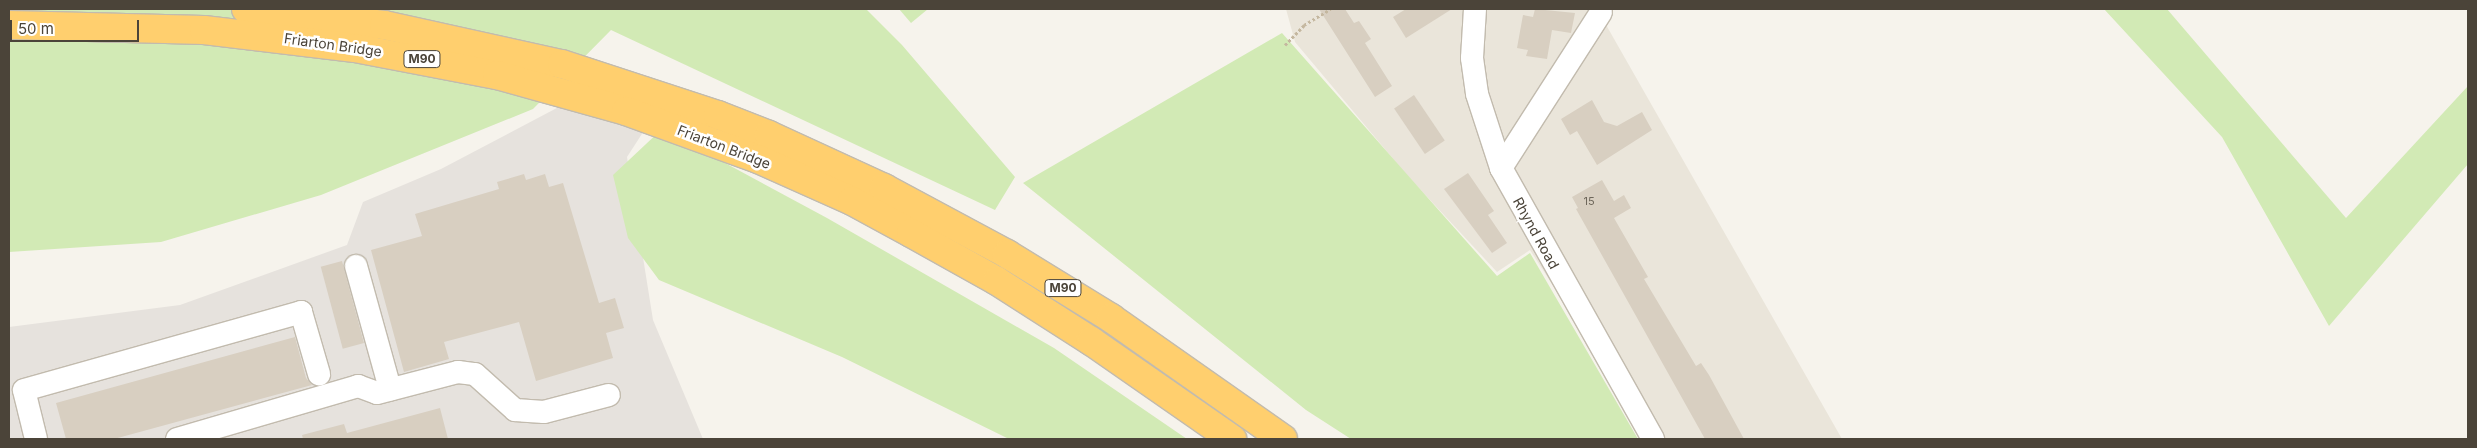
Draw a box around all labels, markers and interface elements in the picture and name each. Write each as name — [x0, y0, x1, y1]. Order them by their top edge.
scale bar — [12, 10, 141, 42]
text: 50 m — [18, 19, 54, 38]
street label: Friarton Bridge — [283, 30, 383, 60]
road number: M90 — [403, 50, 441, 68]
street label: Friarton Bridge — [675, 122, 773, 172]
street label: Rhynd Road — [1509, 194, 1563, 272]
house number: 15 — [1583, 194, 1595, 208]
road number: M90 — [1044, 278, 1082, 298]

